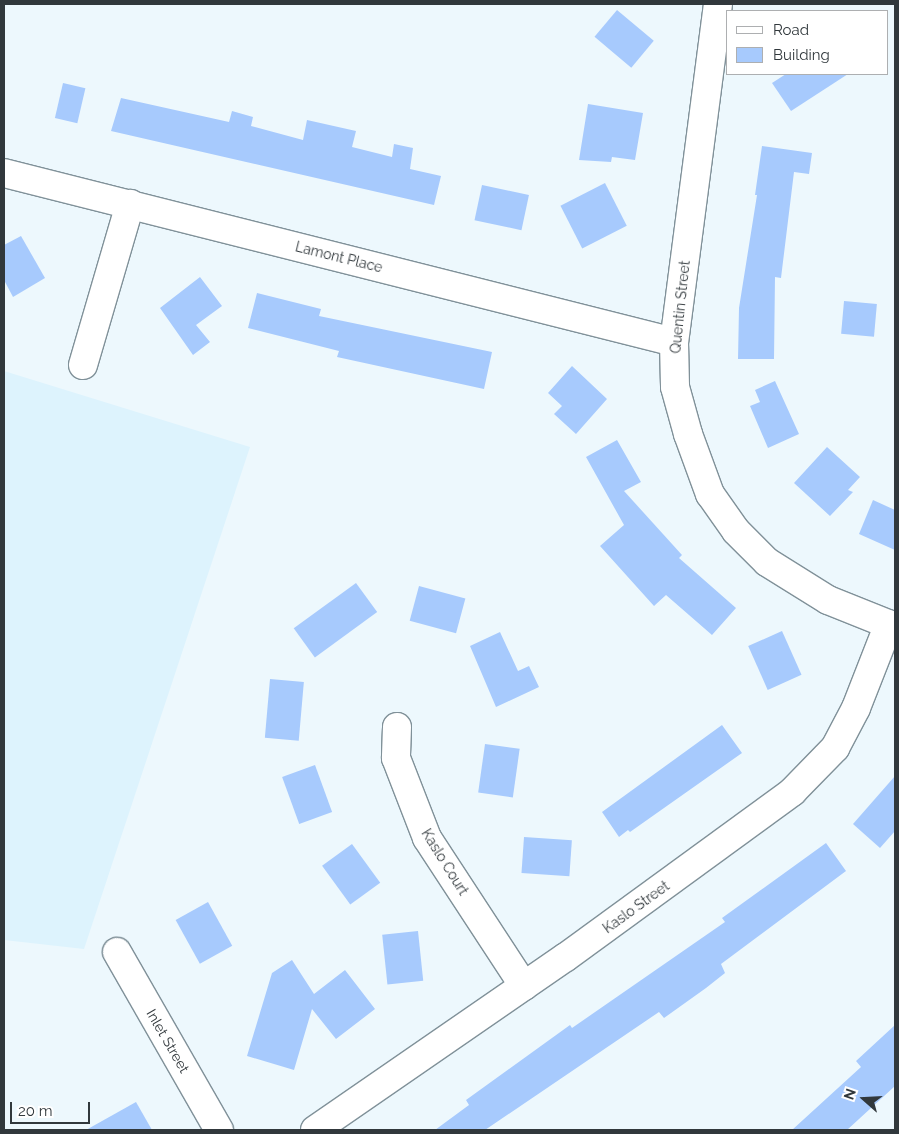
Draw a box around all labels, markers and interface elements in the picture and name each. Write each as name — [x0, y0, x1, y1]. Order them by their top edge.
legend — [726, 10, 889, 75]
text: Road — [773, 21, 809, 39]
text: Building — [773, 46, 830, 64]
street label: Lamont Place — [294, 238, 384, 276]
street label: Quentin Street — [667, 260, 693, 354]
street label: Kaslo Court — [418, 826, 472, 898]
street label: Kaslo Street — [600, 877, 672, 937]
street label: Inlet Street — [143, 1006, 193, 1076]
north arrow — [839, 1074, 889, 1124]
text: N — [841, 1086, 859, 1102]
scale bar — [12, 1092, 92, 1124]
text: 20 m — [18, 1102, 53, 1120]

